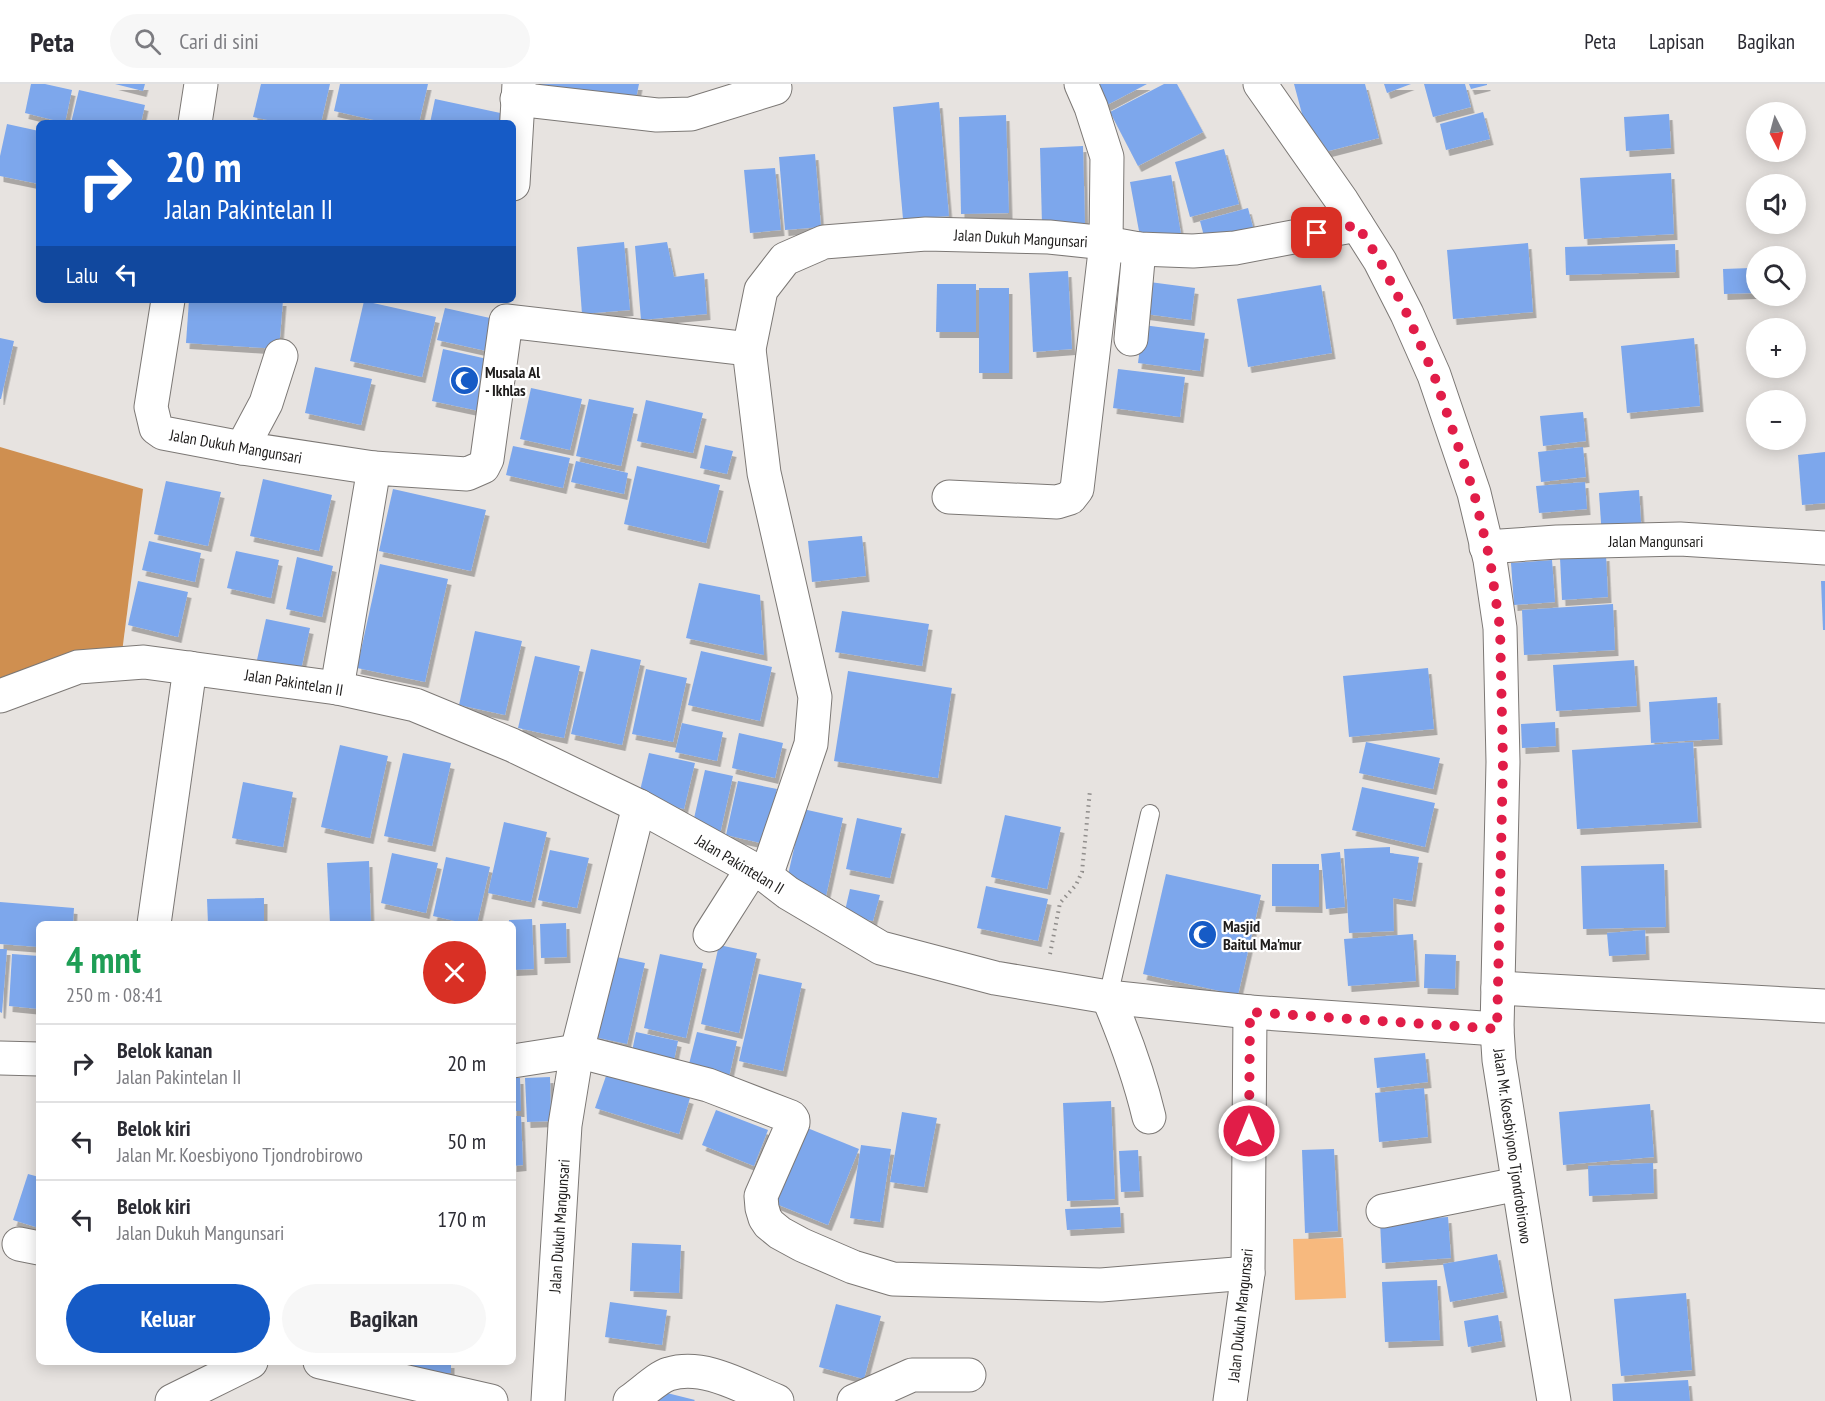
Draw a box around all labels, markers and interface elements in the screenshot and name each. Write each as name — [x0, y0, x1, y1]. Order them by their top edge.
search box — [110, 14, 530, 68]
text: Peta — [30, 23, 74, 60]
icon: search — [131, 25, 164, 58]
text: Cari di sini — [179, 27, 259, 55]
text: Peta — [1584, 28, 1616, 55]
text: Lapisan — [1649, 28, 1704, 55]
text: Bagikan — [1737, 28, 1795, 55]
north arrow — [1746, 102, 1806, 162]
map controls — [1746, 102, 1806, 450]
text: 20 m — [165, 139, 242, 194]
icon: right — [66, 144, 144, 222]
button: sound — [1746, 174, 1806, 234]
text: Jalan Pakintelan II — [165, 192, 333, 226]
pin — [1291, 207, 1342, 258]
icon: arrive — [1300, 216, 1333, 249]
street label: Jalan Dukuh Mangunsari — [953, 224, 1088, 251]
button: search — [1746, 246, 1806, 306]
icon: left — [110, 258, 143, 291]
text: Lalu — [66, 261, 98, 289]
button: + — [1746, 318, 1806, 378]
place label: Musala Al - Ikhlas — [485, 362, 540, 400]
mosque icon: Musala Al - Ikhlas — [448, 365, 480, 397]
button: − — [1746, 390, 1806, 450]
street label: Jalan Dukuh Mangunsari — [167, 424, 304, 467]
street label: Jalan Mangunsari — [1608, 531, 1703, 551]
street label: Jalan Pakintelan II — [242, 664, 345, 700]
street label: Jalan Pakintelan II — [691, 829, 788, 898]
place label: Masjid Baitul Ma'mur — [1223, 916, 1302, 954]
mosque icon: Masjid Baitul Ma'mur — [1186, 919, 1218, 951]
text: 4 mnt — [66, 936, 141, 983]
button: close — [423, 941, 486, 1004]
text: 250 m · 08:41 — [66, 982, 163, 1008]
text: Belok kanan — [117, 1036, 212, 1064]
street label: Jalan Mr. Koesbiyono Tjondrobirowo — [1489, 1046, 1537, 1245]
icon: right — [66, 1047, 99, 1080]
text: 20 m — [447, 1049, 486, 1077]
text: Jalan Pakintelan II — [117, 1064, 241, 1090]
position arrow — [1217, 1099, 1281, 1163]
text: Belok kiri — [117, 1114, 191, 1142]
icon: left — [66, 1125, 99, 1158]
text: 50 m — [447, 1127, 486, 1155]
text: Jalan Mr. Koesbiyono Tjondrobirowo — [117, 1142, 363, 1168]
street label: Jalan Dukuh Mangunsari — [544, 1159, 574, 1294]
text: Belok kiri — [117, 1192, 191, 1220]
icon: left — [66, 1203, 99, 1236]
text: 170 m — [437, 1205, 486, 1233]
text: Jalan Dukuh Mangunsari — [117, 1220, 284, 1246]
street label: Jalan Dukuh Mangunsari — [1223, 1247, 1257, 1384]
button: Keluar — [66, 1284, 270, 1353]
button: Bagikan — [282, 1284, 486, 1353]

